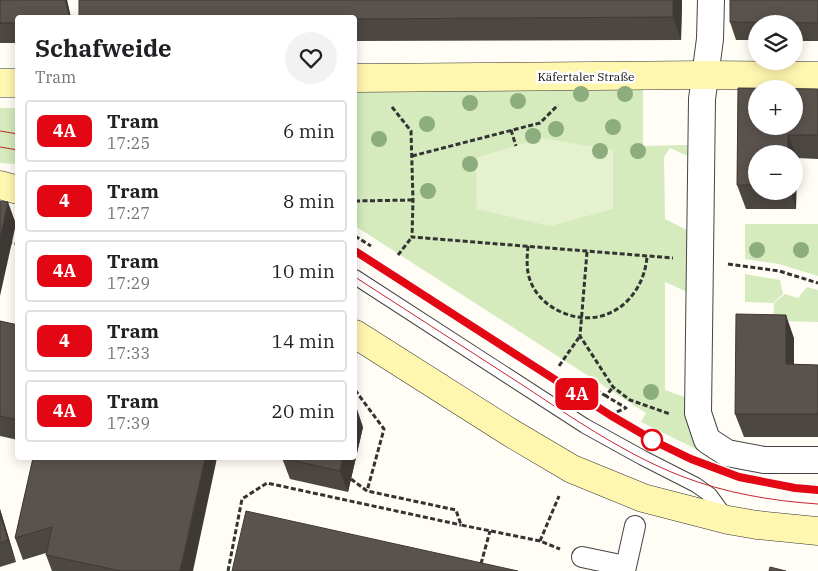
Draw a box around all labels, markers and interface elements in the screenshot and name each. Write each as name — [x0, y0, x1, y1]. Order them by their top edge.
map controls — [748, 15, 803, 200]
button: layers — [748, 15, 803, 70]
text: Schafweide — [35, 32, 172, 64]
button: heart — [285, 32, 337, 84]
text: Tram — [35, 67, 76, 87]
street label: Käfertaler Straße — [538, 69, 634, 84]
button: + — [748, 80, 803, 135]
text: Tram — [107, 109, 159, 133]
text: 4A — [53, 119, 76, 142]
text: 6 min — [283, 119, 335, 143]
text: 17:25 — [107, 133, 150, 153]
button: − — [748, 145, 803, 200]
text: Tram — [107, 179, 159, 203]
text: 4 — [59, 189, 70, 212]
text: 8 min — [283, 189, 335, 213]
text: 17:27 — [107, 203, 150, 223]
text: Tram — [107, 249, 159, 273]
text: 4A — [53, 259, 76, 282]
text: 10 min — [272, 259, 335, 283]
text: 17:29 — [107, 273, 150, 293]
text: Tram — [107, 319, 159, 343]
text: 4 — [59, 329, 70, 352]
text: 14 min — [272, 329, 335, 353]
text: 17:33 — [107, 343, 150, 363]
line badge: 4A — [554, 378, 600, 410]
text: 4A — [565, 382, 589, 405]
text: Tram — [107, 389, 159, 413]
text: 4A — [53, 399, 76, 422]
text: 20 min — [272, 399, 335, 423]
text: 17:39 — [107, 413, 150, 433]
unlabelled marker — [641, 429, 663, 451]

